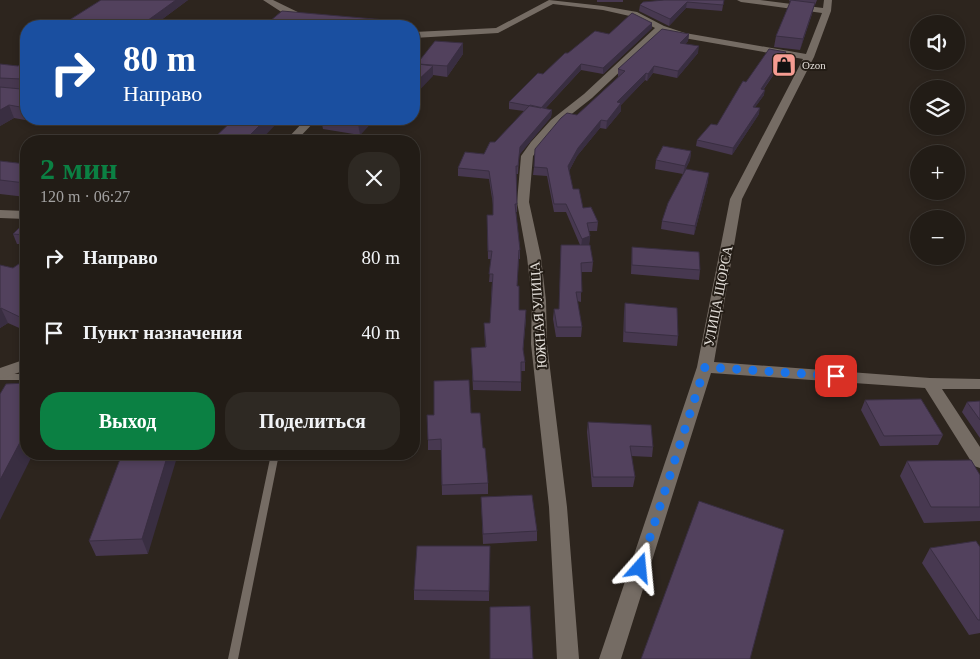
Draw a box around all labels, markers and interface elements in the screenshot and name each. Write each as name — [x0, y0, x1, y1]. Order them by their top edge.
map controls — [910, 15, 965, 265]
button: sound — [910, 15, 965, 70]
icon: right — [40, 40, 105, 105]
text: 80 m — [123, 40, 196, 79]
shop icon: Ozon — [771, 52, 797, 78]
place label: Ozon — [802, 59, 826, 71]
button: layers — [910, 80, 965, 135]
text: Направо — [123, 81, 202, 106]
button: + — [910, 145, 965, 200]
text: 2 мин — [40, 152, 118, 185]
button: close — [348, 152, 400, 204]
text: 120 m · 06:27 — [40, 188, 130, 205]
button: − — [910, 210, 965, 265]
street label: УЛИЦА ЩОРСА — [701, 243, 736, 348]
icon: right — [40, 244, 68, 272]
text: Направо — [83, 247, 158, 268]
text: 80 m — [361, 247, 400, 268]
street label: ЮЖНАЯ УЛИЦА — [527, 260, 550, 369]
icon: arrive — [40, 319, 68, 347]
text: Пункт назначения — [83, 322, 242, 343]
text: 40 m — [361, 322, 400, 343]
pin — [815, 355, 857, 397]
icon: arrive — [822, 362, 850, 390]
button: Выход — [40, 392, 215, 450]
button: Поделиться — [225, 392, 400, 450]
position arrow — [613, 541, 665, 593]

